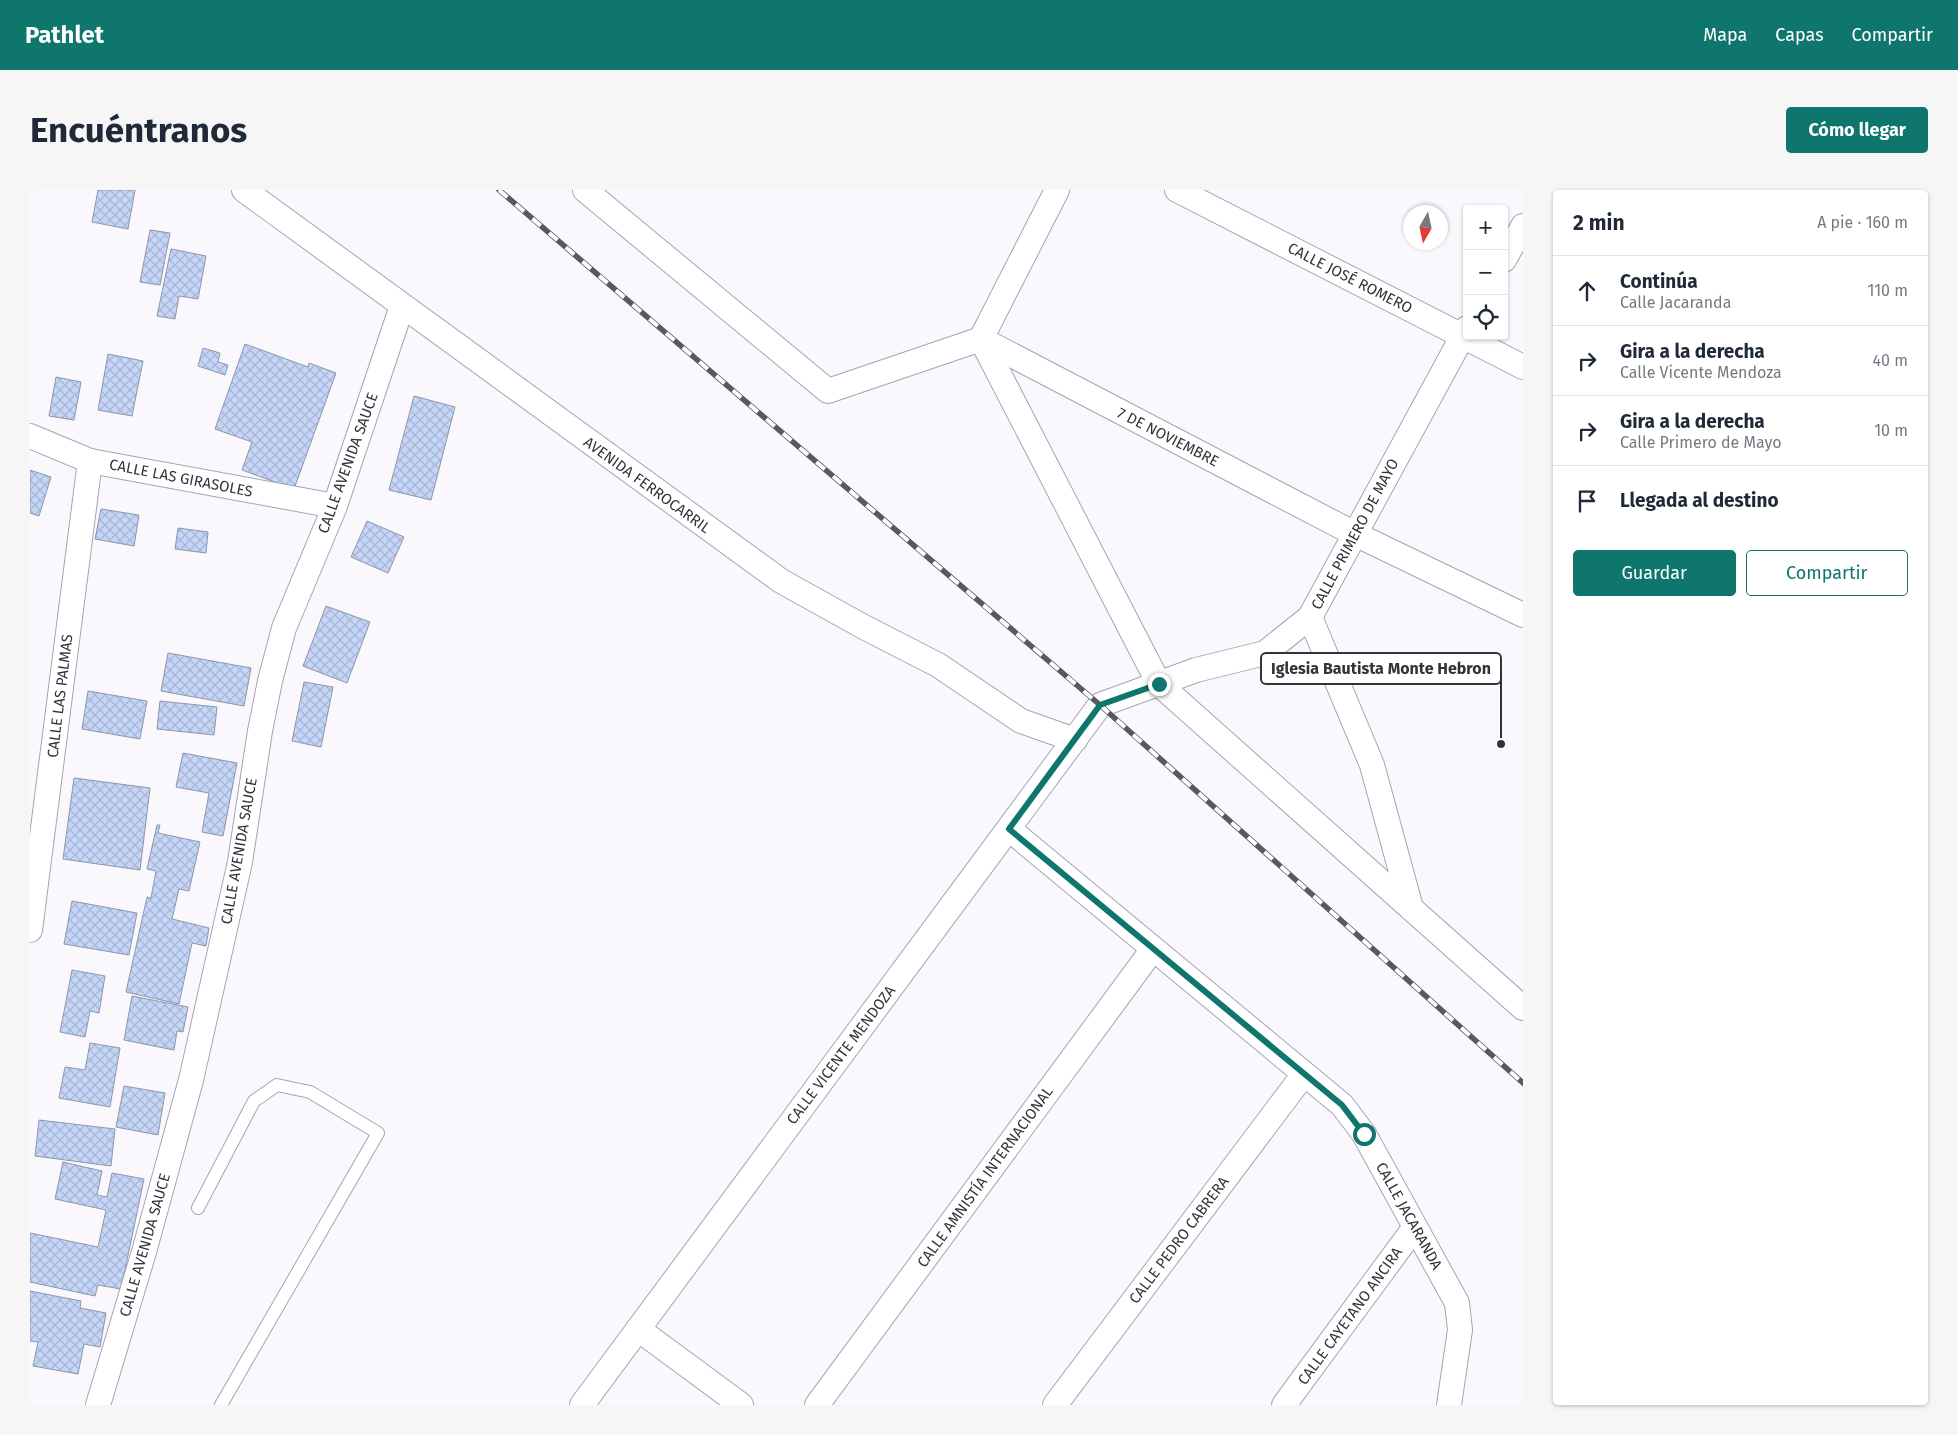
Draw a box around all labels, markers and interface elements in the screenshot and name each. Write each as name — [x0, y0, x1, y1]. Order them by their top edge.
text: Pathlet — [25, 21, 104, 49]
text: Mapa — [1703, 24, 1747, 46]
text: Capas — [1775, 24, 1824, 46]
text: Compartir — [1852, 24, 1933, 46]
button: Cómo llegar — [1786, 107, 1928, 153]
text: Encuéntranos — [30, 109, 247, 151]
north arrow — [1403, 205, 1448, 250]
map controls — [1463, 205, 1508, 340]
button: + — [1463, 205, 1508, 250]
text: 2 min — [1573, 210, 1625, 236]
text: A pie · 160 m — [1817, 213, 1908, 232]
street label: CALLE JOSÉ ROMERO — [1285, 239, 1415, 317]
button: − — [1463, 250, 1508, 295]
text: Continúa — [1620, 270, 1698, 293]
icon: ahead — [1573, 277, 1601, 305]
text: 110 m — [1867, 281, 1908, 300]
text: Calle Jacaranda — [1620, 293, 1731, 312]
button: locate — [1463, 295, 1508, 340]
text: Gira a la derecha — [1620, 340, 1765, 363]
icon: right — [1573, 347, 1601, 375]
text: 40 m — [1873, 351, 1908, 370]
text: Calle Vicente Mendoza — [1620, 363, 1782, 382]
street label: CALLE AVENIDA SAUCE — [314, 390, 382, 536]
street label: 7 DE NOVIEMBRE — [1114, 404, 1222, 470]
text: Gira a la derecha — [1620, 410, 1765, 433]
icon: right — [1573, 417, 1601, 445]
text: 10 m — [1874, 421, 1908, 440]
street label: AVENIDA FERROCARRIL — [580, 433, 714, 537]
text: Calle Primero de Mayo — [1620, 433, 1782, 452]
street label: CALLE LAS GIRASOLES — [108, 455, 254, 501]
street label: CALLE PRIMERO DE MAYO — [1308, 455, 1402, 613]
icon: arrive — [1573, 487, 1601, 515]
text: Llegada al destino — [1620, 489, 1779, 512]
button: Guardar — [1573, 550, 1736, 596]
button: Compartir — [1746, 550, 1908, 596]
street label: CALLE LAS PALMAS — [43, 633, 77, 759]
callout: Iglesia Bautista Monte Hebron — [1261, 653, 1501, 684]
text: Iglesia Bautista Monte Hebron — [1271, 659, 1491, 678]
route end — [1148, 673, 1171, 696]
street label: CALLE AVENIDA SAUCE — [217, 776, 261, 926]
street label: CALLE VICENTE MENDOZA — [783, 982, 899, 1128]
street label: CALLE AMNISTÍA INTERNACIONAL — [913, 1083, 1057, 1271]
route start — [1353, 1123, 1376, 1146]
street label: CALLE JACARANDA — [1372, 1159, 1446, 1273]
street label: CALLE AVENIDA SAUCE — [116, 1171, 174, 1319]
street label: CALLE PEDRO CABRERA — [1125, 1173, 1233, 1307]
street label: CALLE CAYETANO ANCIRA — [1294, 1243, 1406, 1388]

